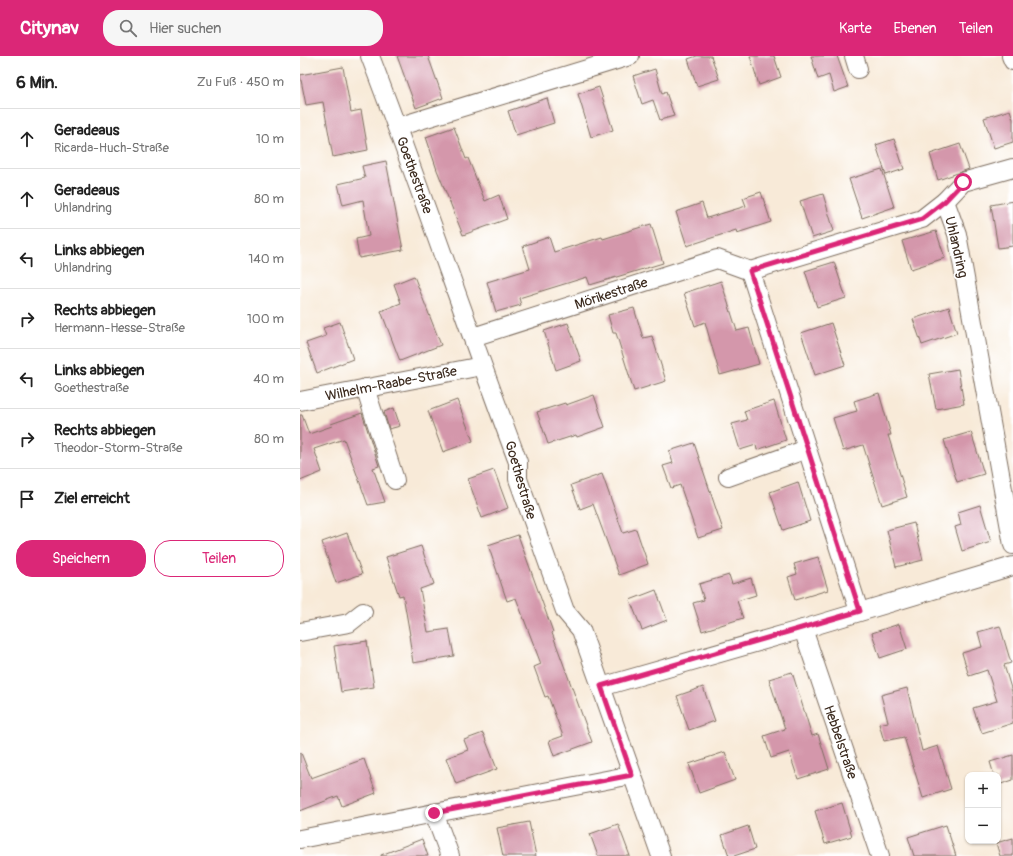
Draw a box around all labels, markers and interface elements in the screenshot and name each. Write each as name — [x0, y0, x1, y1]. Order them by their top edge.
search box — [103, 10, 383, 46]
text: Citynav — [20, 16, 79, 40]
icon: search — [117, 17, 139, 39]
text: Hier suchen — [149, 19, 221, 38]
text: Karte — [839, 20, 872, 37]
text: Ebenen — [894, 20, 937, 37]
text: Teilen — [959, 20, 993, 37]
text: 6 Min. — [16, 72, 58, 93]
text: Zu Fuß · 450 m — [197, 74, 284, 90]
text: Geradeaus — [54, 121, 120, 140]
icon: ahead — [16, 128, 38, 150]
text: 10 m — [256, 131, 284, 147]
street label: Goethestraße — [393, 134, 436, 216]
text: Ricarda-Huch-Straße — [54, 140, 169, 156]
route start — [954, 173, 972, 191]
text: Geradeaus — [54, 181, 120, 200]
icon: ahead — [16, 188, 38, 210]
text: 80 m — [254, 191, 284, 207]
text: Uhlandring — [54, 200, 112, 216]
street label: Uhlandring — [941, 215, 972, 279]
text: Links abbiegen — [54, 241, 145, 260]
icon: left — [16, 248, 38, 270]
text: 140 m — [248, 251, 284, 267]
text: Uhlandring — [54, 260, 112, 276]
street label: Mörikestraße — [572, 274, 650, 313]
text: Rechts abbiegen — [54, 301, 156, 320]
icon: right — [16, 308, 38, 330]
text: 100 m — [247, 311, 284, 327]
text: Hermann-Hesse-Straße — [54, 320, 185, 336]
text: Links abbiegen — [54, 361, 145, 380]
street label: Wilhelm-Raabe-Straße — [324, 362, 458, 405]
icon: left — [16, 368, 38, 390]
text: 40 m — [253, 371, 284, 387]
text: Goethestraße — [54, 380, 129, 396]
text: Rechts abbiegen — [54, 421, 156, 440]
icon: right — [16, 428, 38, 450]
text: 80 m — [254, 431, 284, 447]
street label: Goethestraße — [501, 439, 540, 521]
text: Theodor-Storm-Straße — [54, 440, 183, 456]
icon: arrive — [16, 488, 38, 510]
text: Ziel erreicht — [54, 489, 130, 508]
button: Speichern — [16, 540, 146, 577]
button: Teilen — [154, 540, 284, 577]
street label: Hebbelstraße — [820, 703, 861, 781]
map controls — [965, 772, 1001, 844]
button: + — [965, 772, 1001, 808]
route end — [425, 804, 443, 822]
button: − — [965, 808, 1001, 844]

